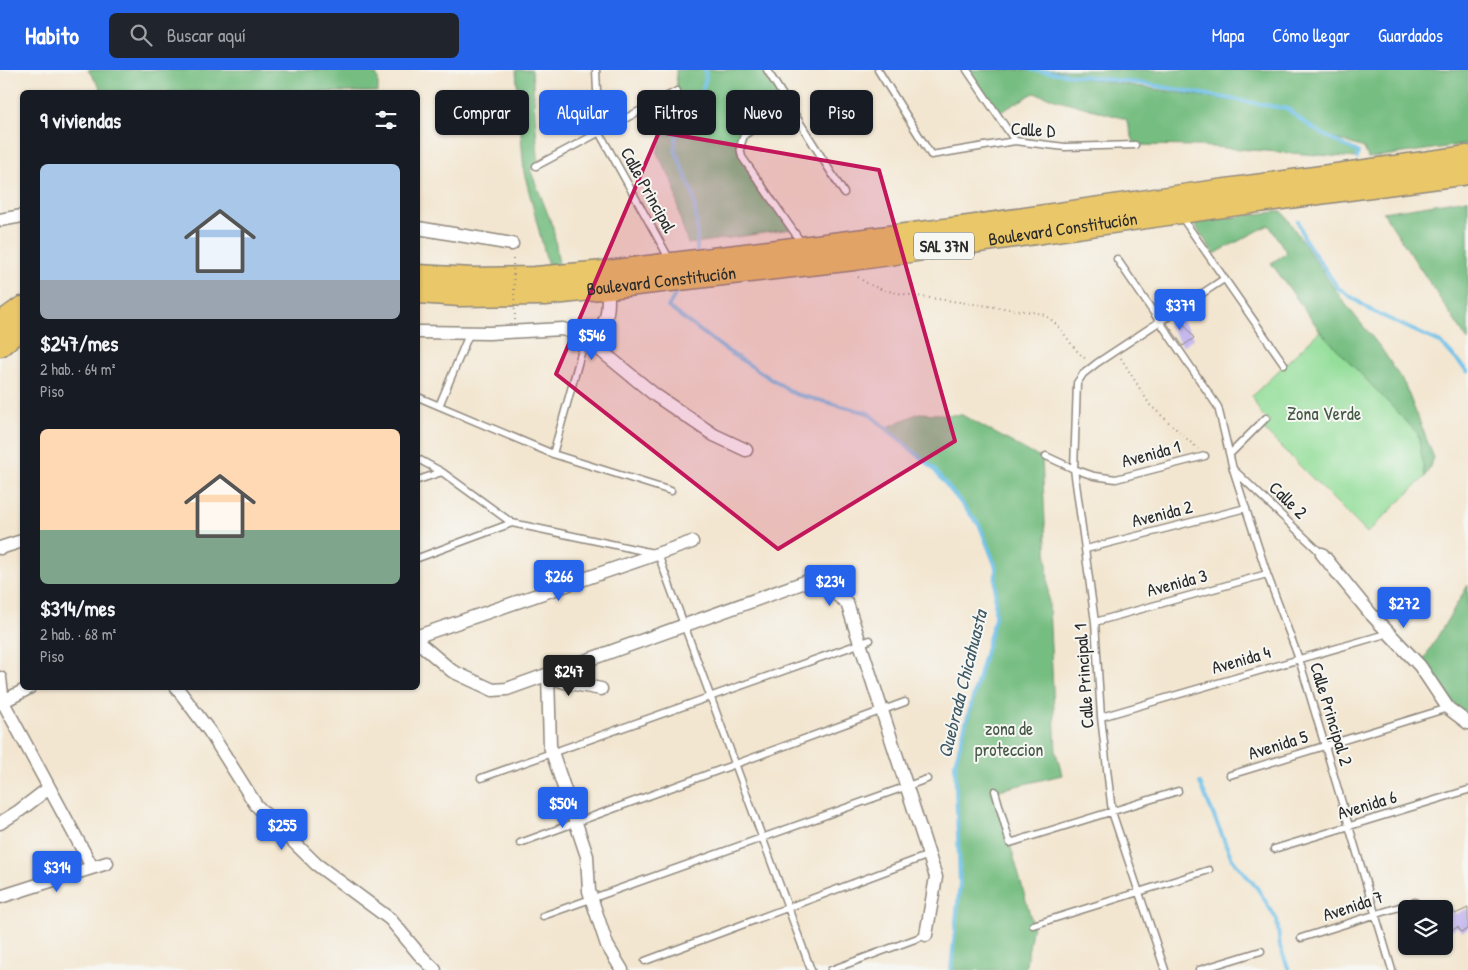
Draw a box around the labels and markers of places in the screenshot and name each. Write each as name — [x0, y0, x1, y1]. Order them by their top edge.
pin: $379 — [1150, 288, 1210, 331]
pin: $546 — [562, 318, 622, 361]
pin: $266 — [529, 560, 589, 602]
pin: $234 — [800, 564, 860, 607]
pin: $272 — [1374, 586, 1434, 629]
pin: $247 — [539, 654, 599, 697]
pin: $504 — [533, 786, 593, 829]
pin: $255 — [252, 808, 312, 851]
pin: $314 — [27, 850, 87, 893]

